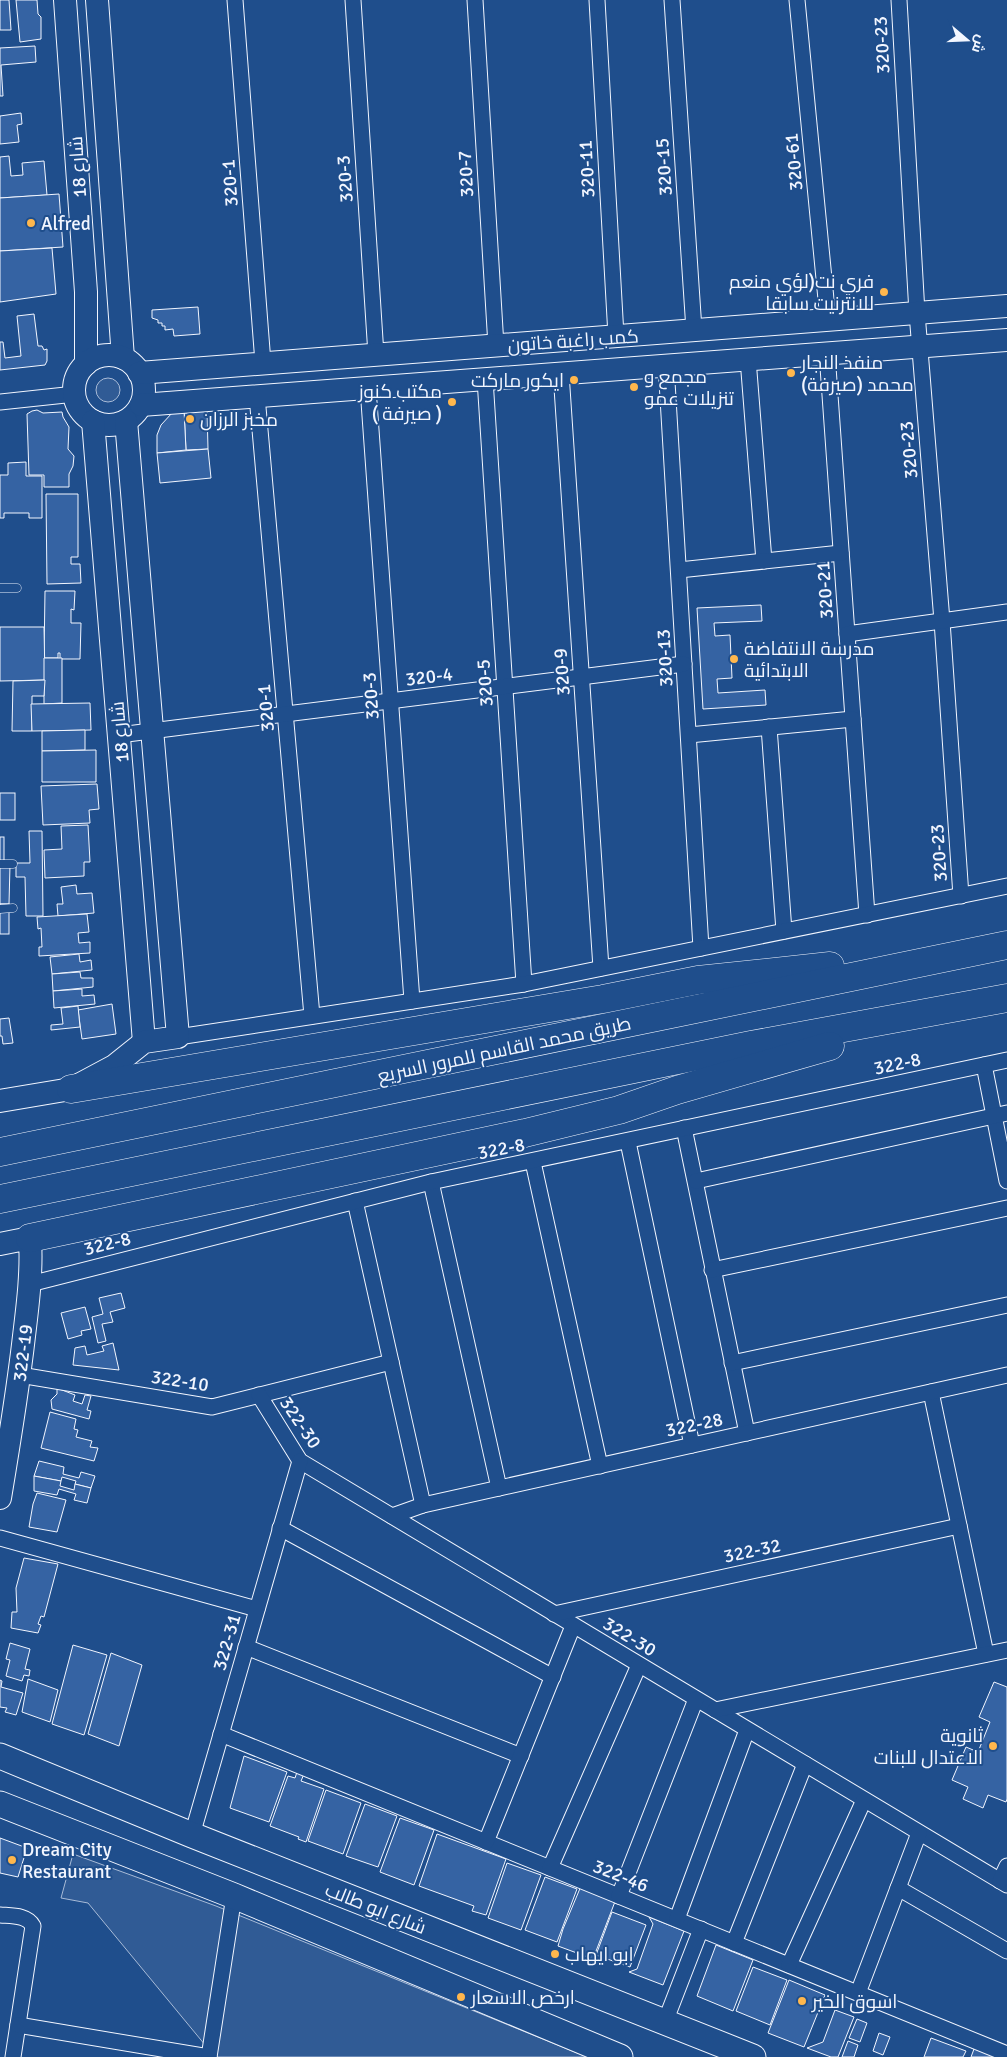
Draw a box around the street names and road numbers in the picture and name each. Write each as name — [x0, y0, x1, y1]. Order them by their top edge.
street label: 320-23 — [868, 15, 895, 75]
street label: 320-61 — [780, 132, 808, 192]
street label: شارع 18 — [64, 135, 93, 198]
street label: 320-15 — [650, 137, 678, 197]
street label: 320-11 — [573, 139, 600, 199]
street label: 320-7 — [453, 150, 479, 198]
street label: 320-3 — [331, 154, 359, 204]
street label: 320-1 — [216, 158, 244, 208]
street label: كمب راغبة خاتون — [507, 324, 639, 358]
street label: 320-23 — [895, 420, 923, 480]
street label: 320-21 — [811, 560, 839, 620]
street label: 320-13 — [651, 628, 678, 688]
street label: 320-9 — [548, 647, 576, 697]
street label: 320-5 — [471, 658, 499, 708]
street label: 320-4 — [404, 662, 454, 692]
street label: 320-3 — [357, 671, 385, 721]
street label: 320-1 — [252, 683, 280, 733]
street label: شارع 18 — [105, 700, 136, 764]
street label: 320-23 — [925, 823, 953, 883]
street label: طريق محمد القاسم للمرور السريع — [375, 1011, 633, 1090]
street label: 322-8 — [871, 1047, 923, 1081]
street label: 322-8 — [475, 1133, 527, 1165]
street label: 322-8 — [81, 1227, 133, 1261]
street label: 322-19 — [8, 1323, 38, 1383]
street label: 322-10 — [149, 1365, 210, 1397]
street label: 322-30 — [274, 1392, 326, 1453]
street label: 322-28 — [663, 1407, 725, 1443]
street label: 322-32 — [721, 1533, 783, 1569]
street label: 322-31 — [207, 1611, 246, 1673]
street label: 322-30 — [598, 1612, 661, 1662]
street label: 322-46 — [589, 1854, 652, 1898]
street label: شارع ابو طالب — [321, 1878, 430, 1941]

